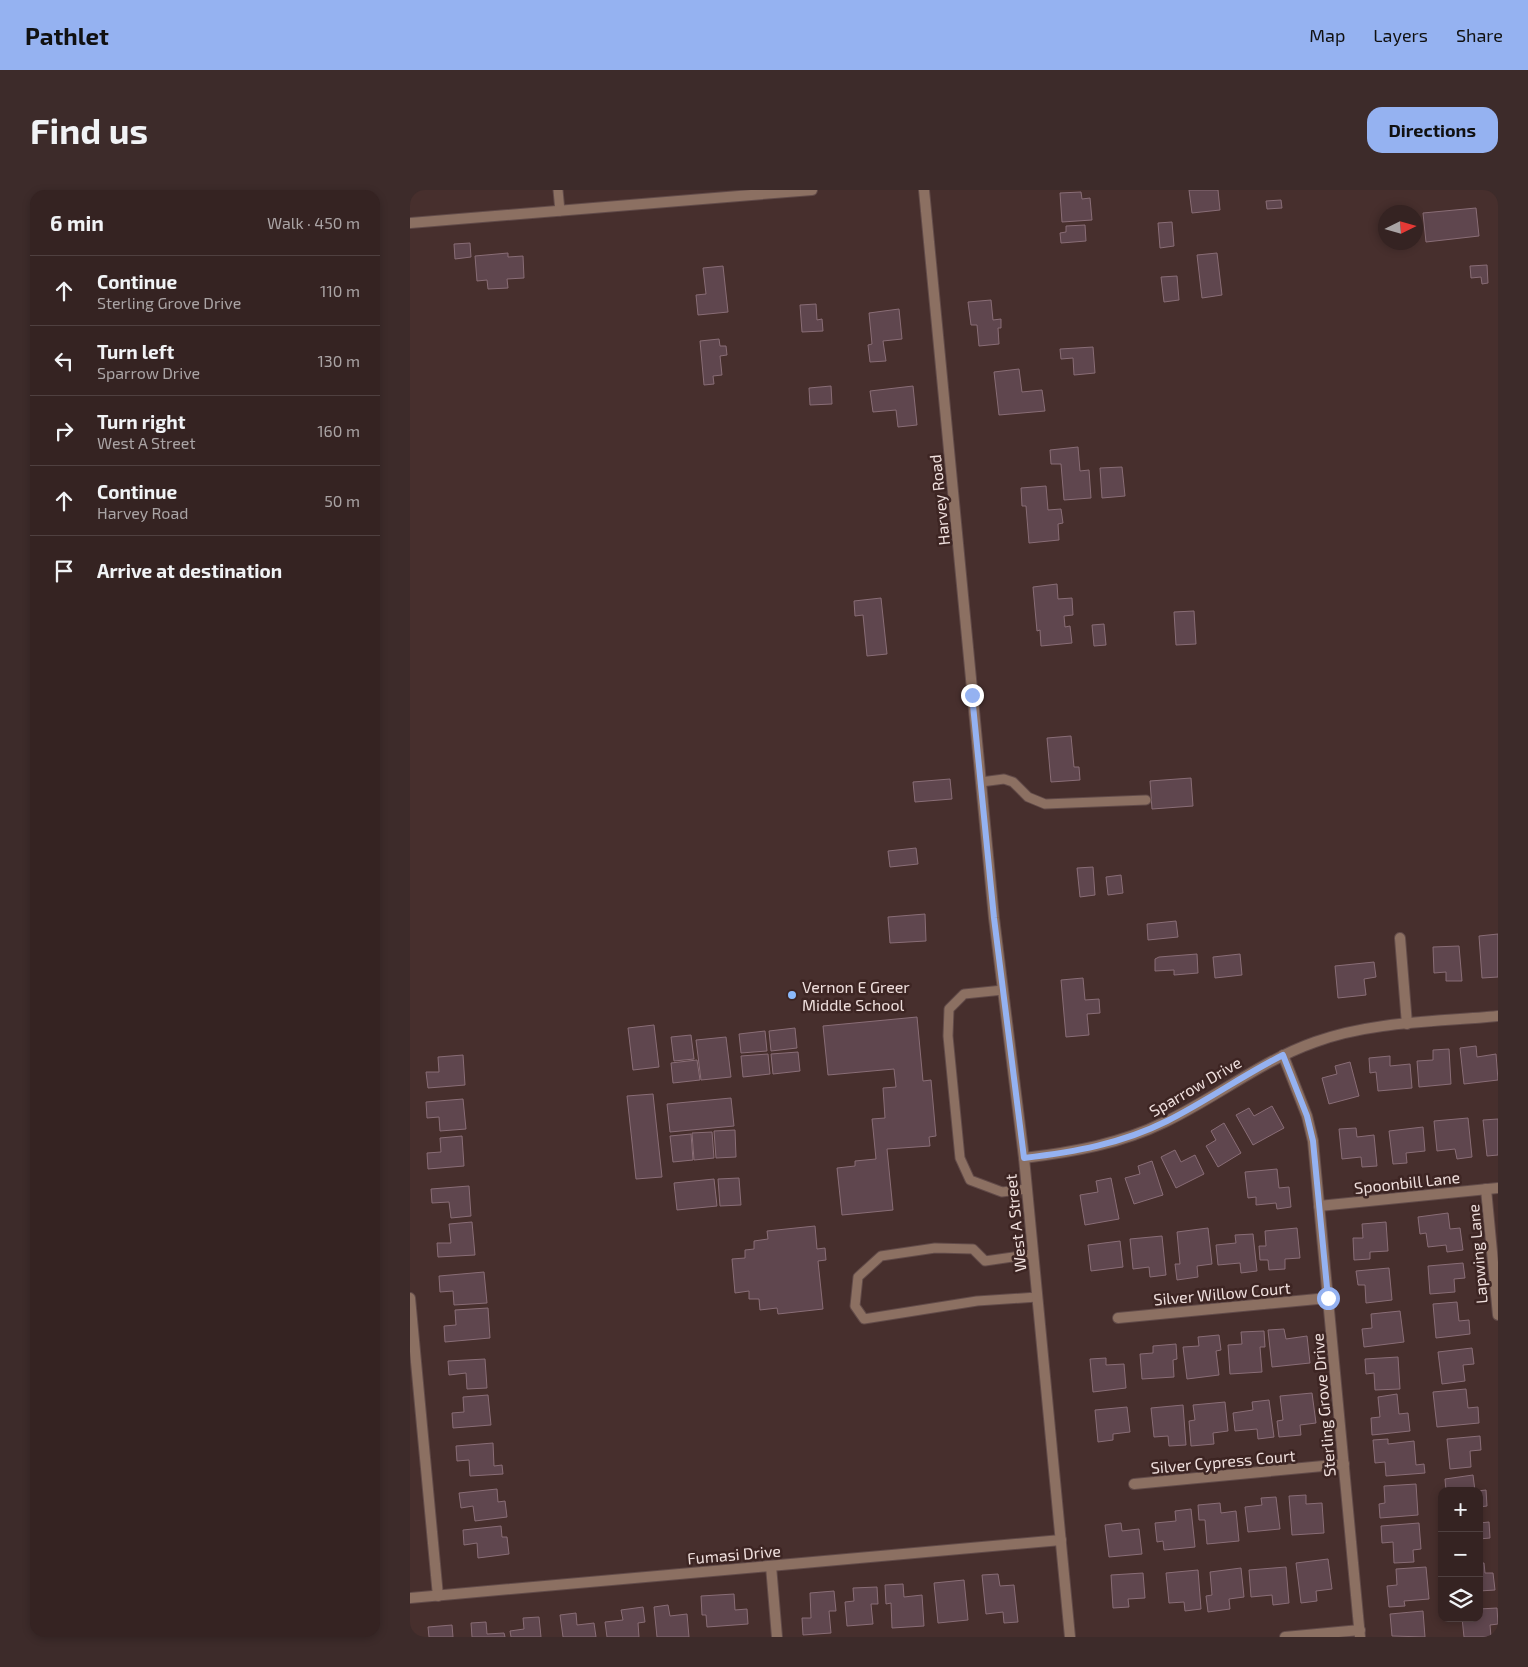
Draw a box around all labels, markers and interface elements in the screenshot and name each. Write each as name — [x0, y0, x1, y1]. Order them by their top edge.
text: Pathlet — [25, 21, 109, 50]
text: Map — [1309, 24, 1345, 46]
text: Layers — [1373, 24, 1428, 46]
text: Share — [1456, 24, 1503, 46]
button: Directions — [1367, 107, 1498, 153]
text: Find us — [30, 109, 148, 151]
north arrow — [1378, 205, 1423, 250]
text: 6 min — [50, 210, 104, 235]
text: Walk · 450 m — [267, 213, 360, 232]
text: Continue — [97, 270, 177, 293]
icon: ahead — [50, 277, 78, 305]
text: 110 m — [320, 281, 360, 300]
text: Sterling Grove Drive — [97, 293, 241, 312]
text: Turn left — [97, 340, 174, 363]
icon: left — [50, 347, 78, 375]
text: 130 m — [318, 351, 360, 370]
text: Sparrow Drive — [97, 363, 200, 382]
text: Turn right — [97, 410, 185, 433]
icon: right — [50, 417, 78, 445]
text: 160 m — [317, 421, 360, 440]
text: West A Street — [97, 433, 195, 452]
street label: Harvey Road — [925, 454, 953, 546]
text: Continue — [97, 480, 177, 503]
icon: ahead — [50, 487, 78, 515]
text: 50 m — [324, 491, 360, 510]
text: Harvey Road — [97, 503, 188, 522]
icon: arrive — [50, 557, 78, 585]
text: Arrive at destination — [97, 559, 282, 582]
route end — [961, 684, 984, 707]
place label: Vernon E Greer Middle School — [802, 977, 910, 1014]
marker: Vernon E Greer Middle School — [786, 989, 798, 1001]
street label: Sparrow Drive — [1146, 1052, 1244, 1120]
street label: Spoonbill Lane — [1353, 1167, 1461, 1197]
street label: West A Street — [1000, 1173, 1030, 1273]
street label: Lapwing Lane — [1463, 1203, 1491, 1305]
street label: Silver Willow Court — [1153, 1278, 1291, 1308]
route start — [1317, 1287, 1340, 1310]
street label: Sterling Grove Drive — [1307, 1332, 1339, 1478]
street label: Silver Cypress Court — [1150, 1445, 1296, 1477]
map controls — [1438, 1487, 1483, 1622]
button: + — [1438, 1487, 1483, 1532]
button: − — [1438, 1532, 1483, 1577]
street label: Fumasi Drive — [686, 1540, 782, 1568]
button: layers — [1438, 1577, 1483, 1622]

